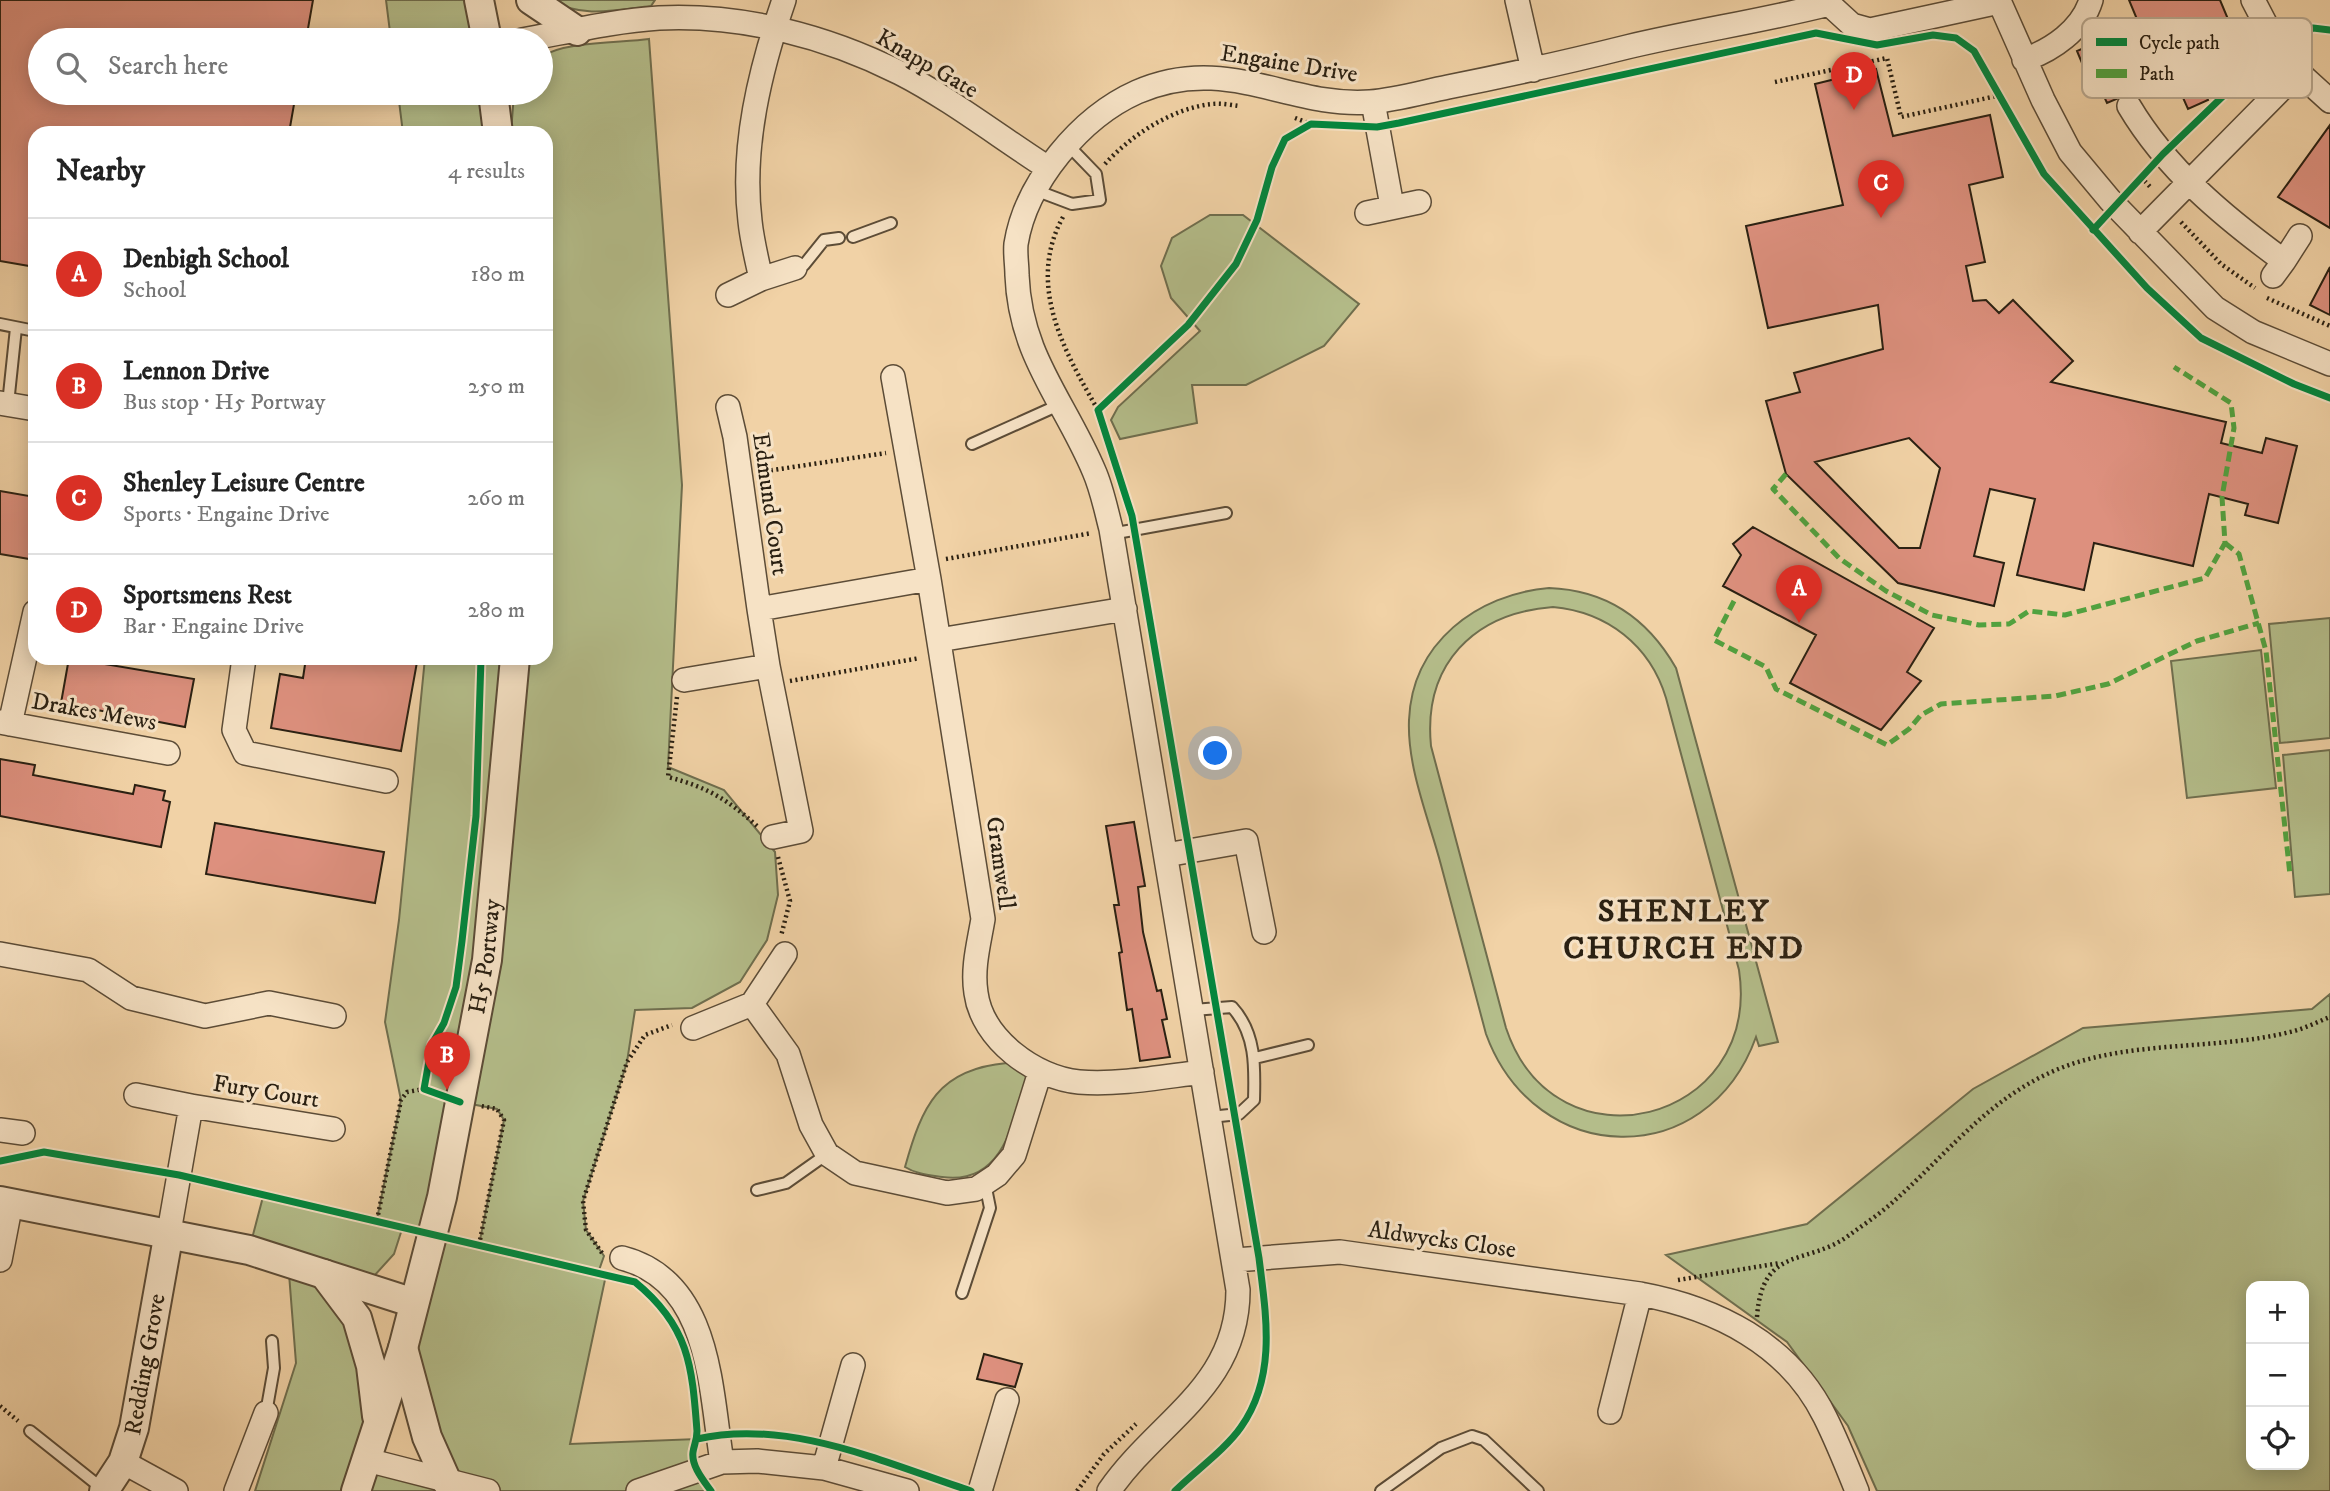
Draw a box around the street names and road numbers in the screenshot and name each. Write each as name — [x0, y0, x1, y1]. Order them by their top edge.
street label: Knapp Gate — [870, 23, 984, 105]
street label: Engaine Drive — [1218, 38, 1360, 90]
street label: Edmund Court — [745, 431, 795, 578]
street label: Drakes Mews — [29, 686, 159, 738]
street label: Gramwell — [979, 815, 1021, 912]
street label: H5 Portway — [462, 897, 508, 1016]
street label: Fury Court — [211, 1069, 321, 1115]
street label: Aldwycks Close — [1366, 1215, 1518, 1265]
street label: Redding Grove — [118, 1291, 173, 1438]

